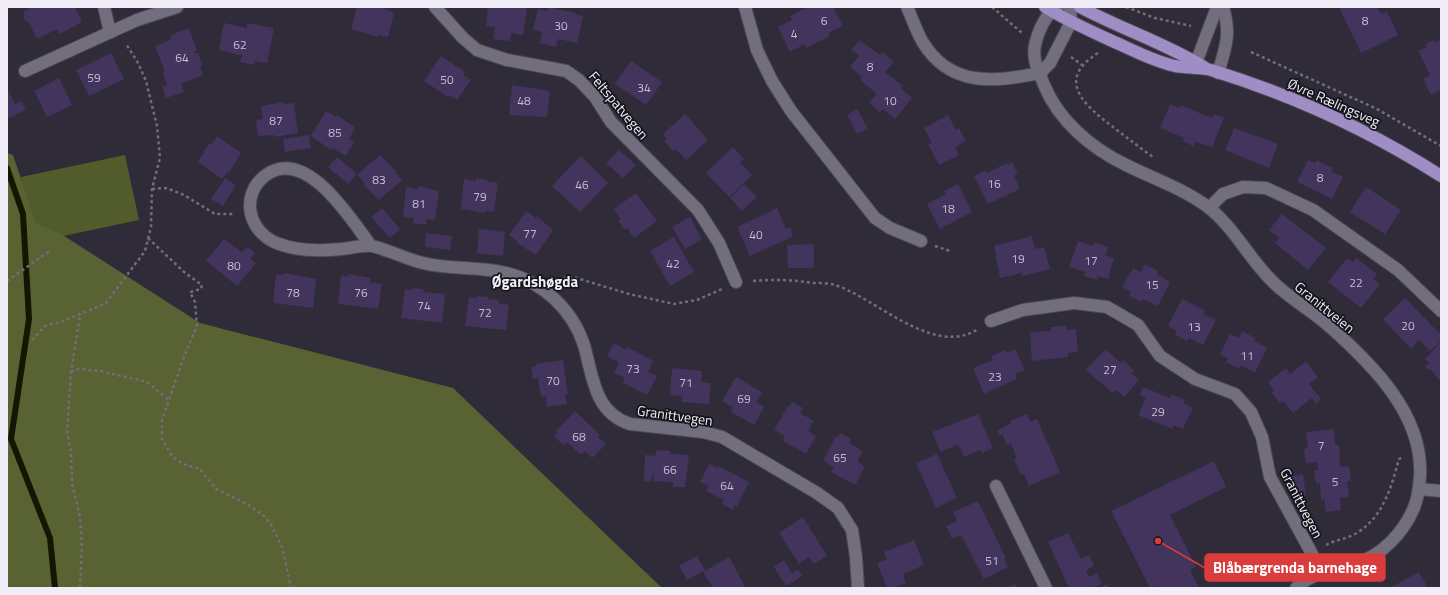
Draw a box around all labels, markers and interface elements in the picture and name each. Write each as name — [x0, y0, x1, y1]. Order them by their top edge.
house number: 6 — [821, 11, 828, 30]
house number: 8 — [1362, 11, 1369, 30]
house number: 30 — [554, 16, 568, 35]
house number: 4 — [791, 24, 798, 43]
house number: 62 — [233, 35, 247, 54]
house number: 64 — [175, 48, 189, 67]
house number: 8 — [867, 57, 874, 76]
street label: Feltspatvegen — [584, 66, 654, 144]
house number: 59 — [87, 68, 101, 87]
house number: 50 — [440, 70, 454, 89]
street label: Øvre Rælingsveg — [1285, 72, 1383, 132]
house number: 34 — [637, 78, 651, 97]
house number: 48 — [517, 91, 531, 110]
house number: 10 — [883, 91, 897, 110]
house number: 87 — [269, 111, 283, 130]
house number: 85 — [328, 123, 342, 142]
house number: 8 — [1317, 168, 1324, 187]
house number: 83 — [372, 170, 386, 189]
house number: 16 — [987, 174, 1001, 193]
house number: 46 — [575, 175, 589, 194]
house number: 79 — [473, 187, 487, 206]
house number: 81 — [412, 194, 426, 213]
house number: 18 — [941, 199, 955, 218]
house number: 77 — [523, 224, 537, 243]
house number: 40 — [749, 225, 763, 244]
house number: 19 — [1011, 249, 1025, 268]
house number: 17 — [1084, 251, 1098, 270]
house number: 42 — [666, 254, 680, 273]
house number: 80 — [227, 256, 241, 275]
district label: Øgardshøgda — [492, 270, 579, 293]
house number: 22 — [1349, 273, 1363, 292]
house number: 15 — [1145, 275, 1159, 294]
street label: Granittveien — [1290, 276, 1360, 338]
house number: 78 — [286, 283, 300, 302]
house number: 76 — [354, 283, 368, 302]
house number: 74 — [417, 296, 431, 315]
house number: 72 — [478, 303, 492, 322]
house number: 20 — [1401, 316, 1415, 335]
house number: 13 — [1187, 317, 1201, 336]
house number: 11 — [1240, 346, 1254, 365]
house number: 73 — [626, 359, 640, 378]
house number: 27 — [1103, 360, 1117, 379]
house number: 23 — [988, 367, 1002, 386]
house number: 70 — [546, 371, 560, 390]
house number: 71 — [679, 373, 693, 392]
house number: 69 — [737, 389, 751, 408]
street label: Granittvegen — [636, 399, 714, 431]
house number: 29 — [1151, 402, 1165, 421]
house number: 68 — [572, 427, 586, 446]
house number: 7 — [1318, 436, 1324, 455]
house number: 65 — [833, 448, 847, 467]
house number: 66 — [663, 460, 677, 479]
street label: Granittvegen — [1275, 464, 1329, 542]
house number: 5 — [1332, 472, 1339, 491]
house number: 64 — [720, 476, 734, 495]
house number: 51 — [985, 551, 999, 570]
callout: Blåbærgrenda barnehage — [1205, 554, 1385, 581]
text: Blåbærgrenda barnehage — [1213, 556, 1377, 579]

